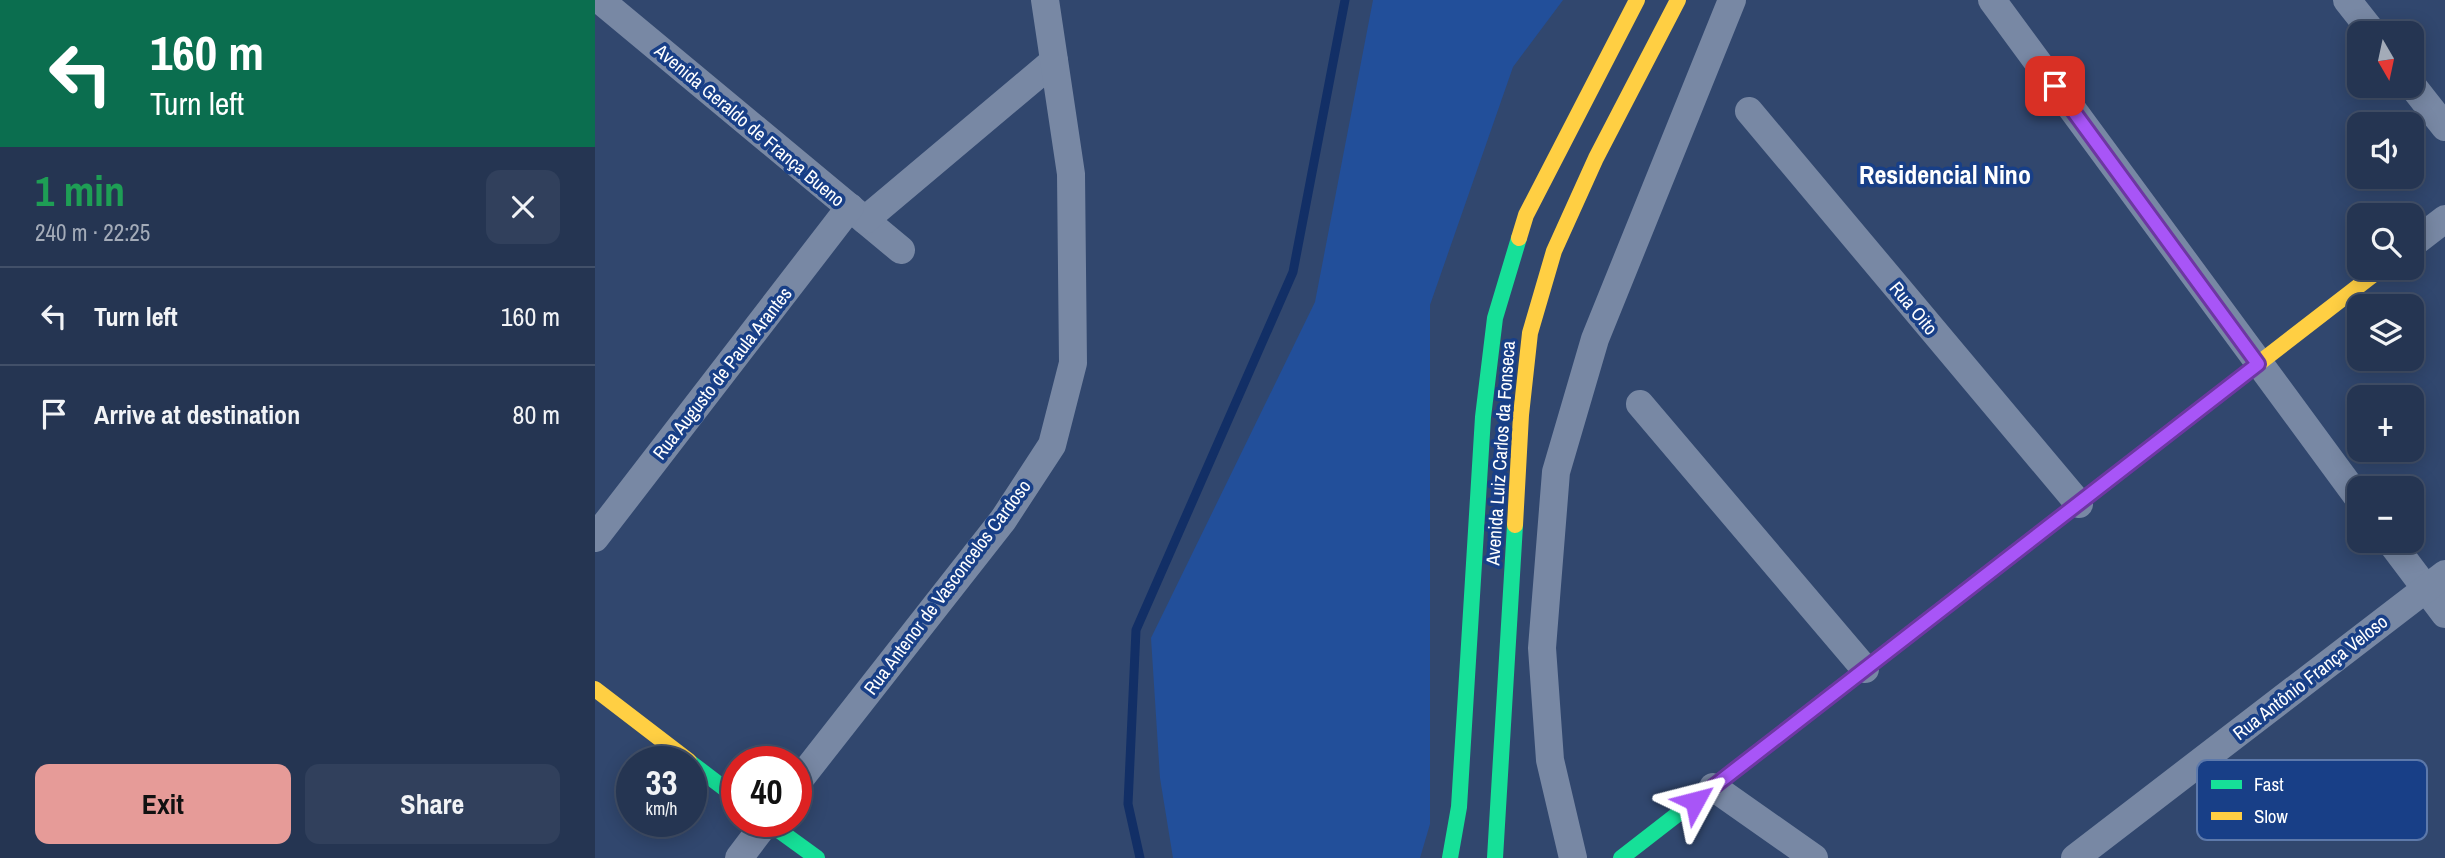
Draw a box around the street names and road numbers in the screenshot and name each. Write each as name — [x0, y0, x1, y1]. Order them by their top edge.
street label: Avenida Geraldo de França Bueno — [649, 37, 850, 212]
street label: Rua Oito — [1884, 276, 1944, 340]
street label: Rua Augusto de Paula Arantes — [646, 281, 798, 465]
street label: Avenida Luiz Carlos da Fonseca — [1479, 340, 1521, 567]
street label: Rua Antenor de Vasconcelos Cardoso — [857, 474, 1037, 700]
street label: Rua Antônio França Veloso — [2227, 608, 2393, 746]

